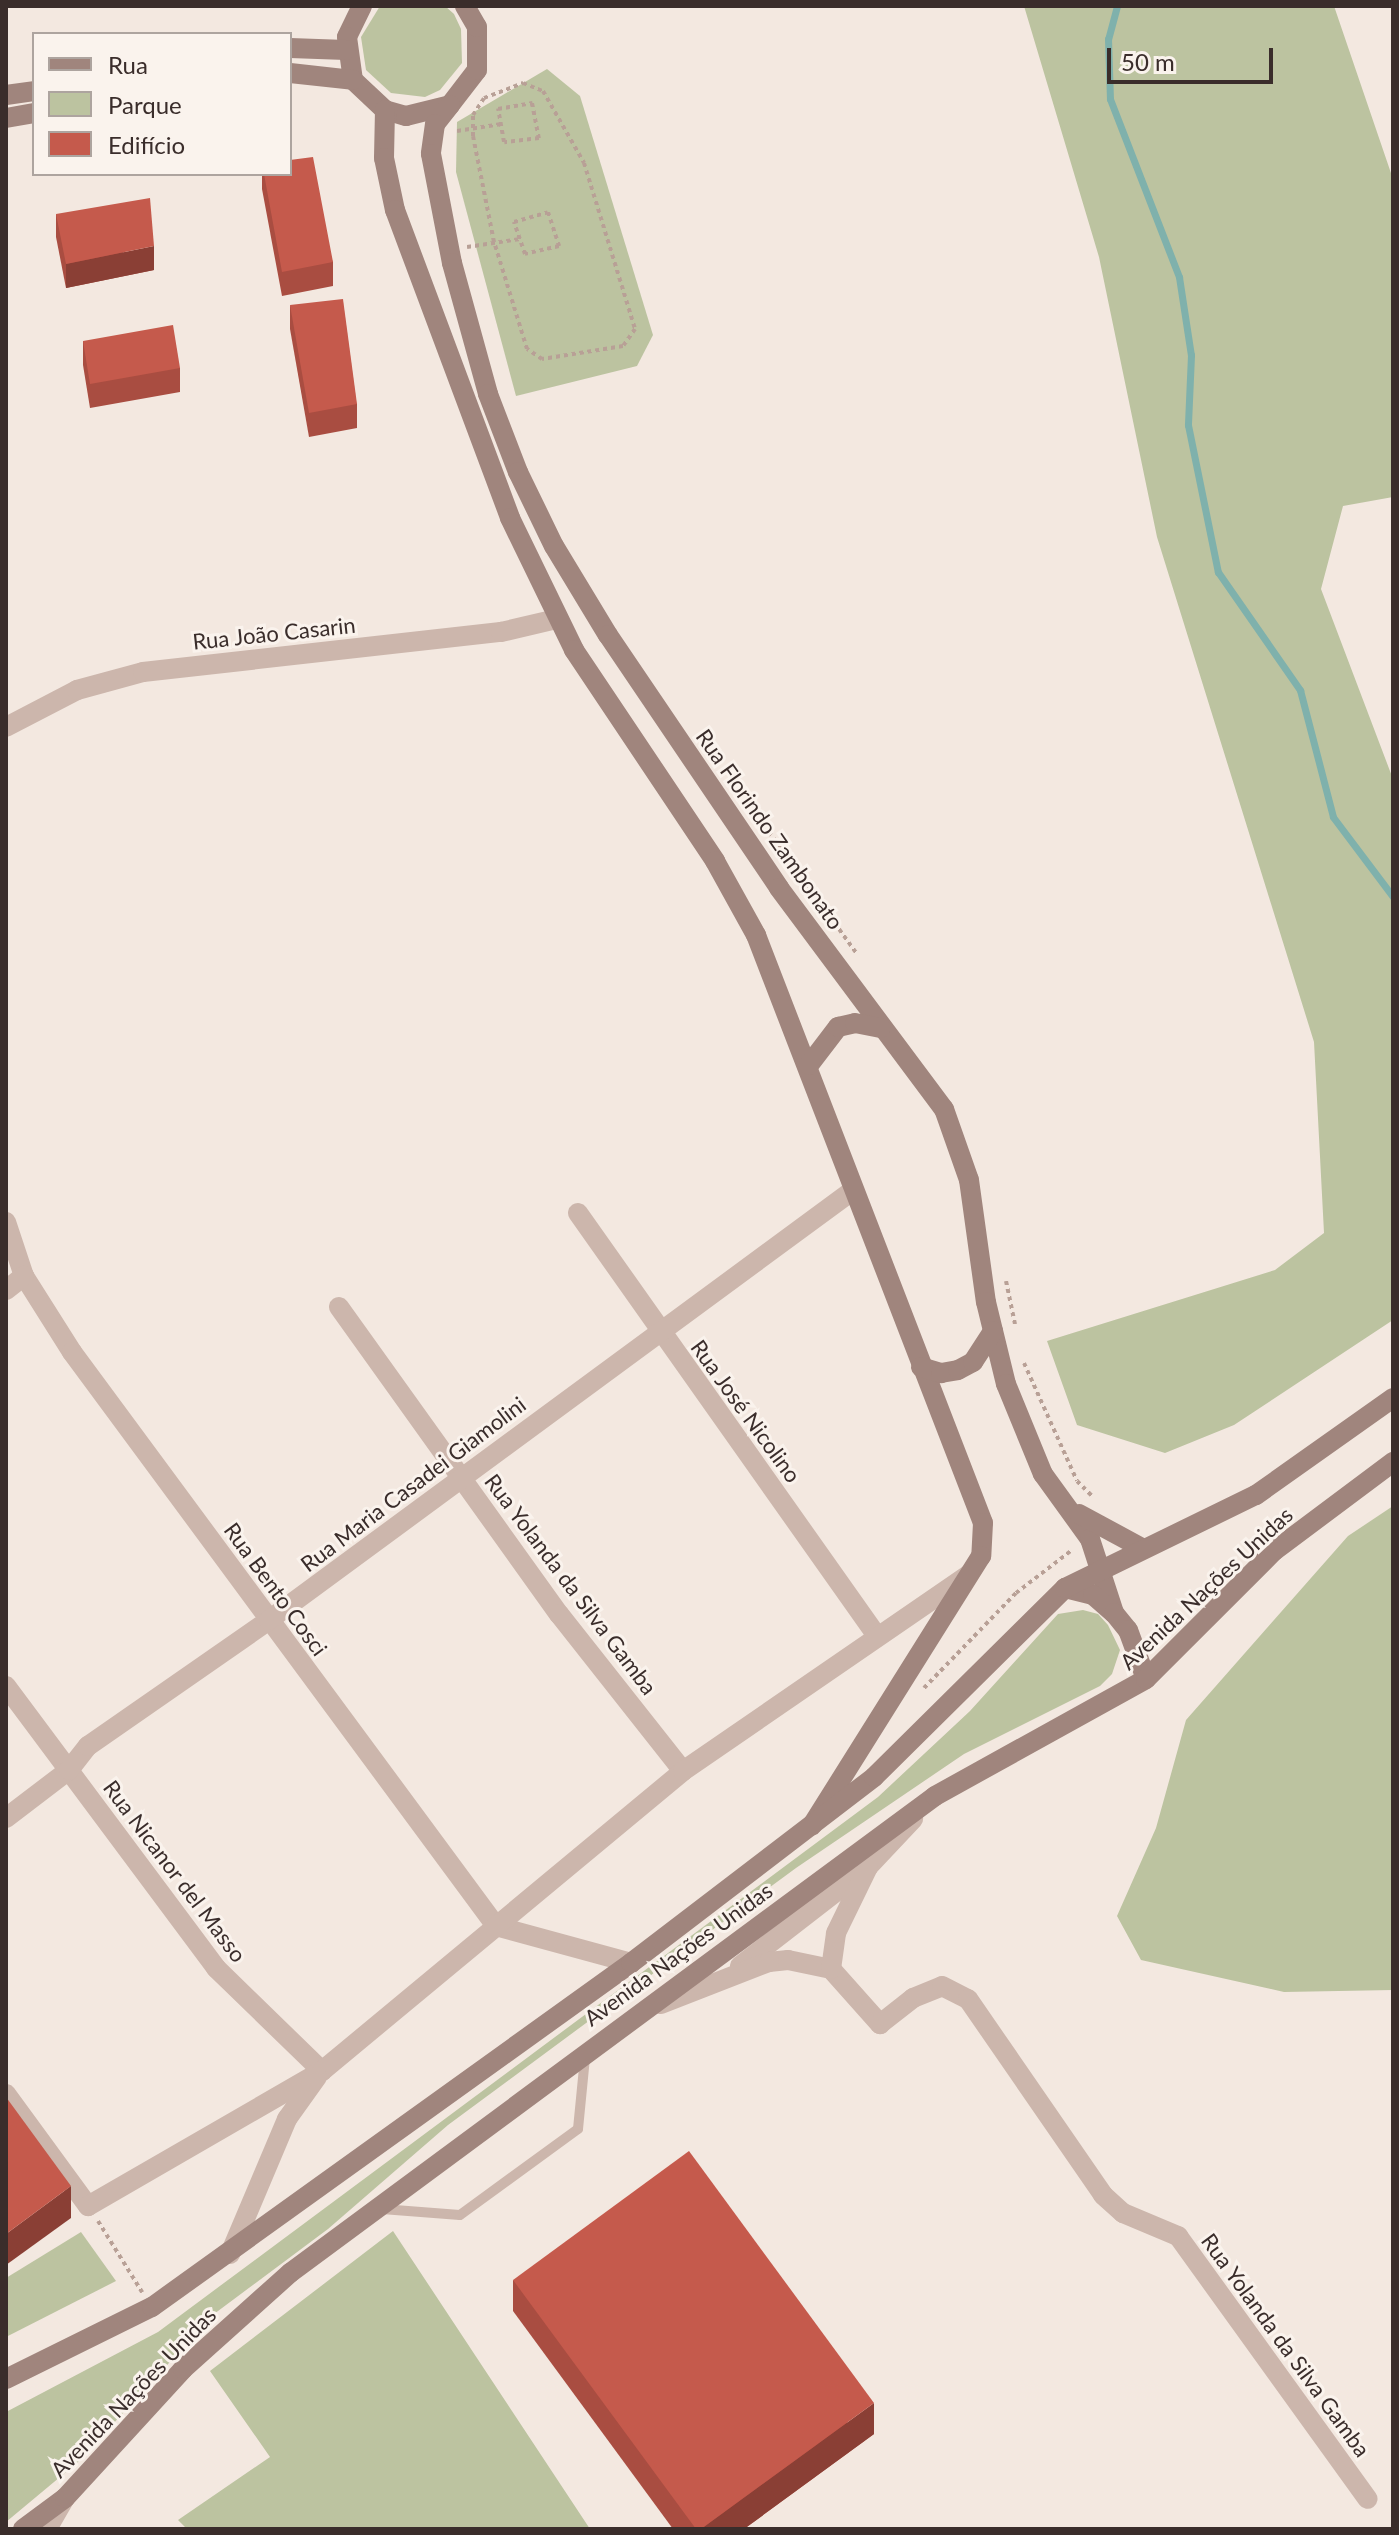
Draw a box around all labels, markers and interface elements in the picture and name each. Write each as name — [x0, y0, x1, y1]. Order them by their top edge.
legend — [32, 32, 292, 176]
scale bar — [1111, 32, 1277, 82]
text: 50 m — [1121, 47, 1175, 76]
text: Rua — [108, 50, 148, 79]
text: Parque — [108, 90, 182, 119]
text: Edifício — [108, 130, 185, 159]
street label: Rua João Casarin — [191, 611, 357, 655]
street label: Rua Florindo Zambonato — [691, 724, 849, 934]
street label: Rua José Nicolino — [685, 1334, 807, 1488]
street label: Rua Maria Casadei Giamolini — [295, 1391, 531, 1577]
street label: Rua Yolanda da Silva Gamba — [479, 1468, 663, 1700]
street label: Avenida Nações Unidas — [1114, 1501, 1298, 1675]
street label: Rua Bento Cosci — [219, 1517, 333, 1661]
street label: Rua Nicanor del Masso — [98, 1775, 252, 1967]
street label: Avenida Nações Unidas — [579, 1877, 777, 2031]
street label: Rua Yolanda da Silva Gamba — [1196, 2228, 1376, 2462]
street label: Avenida Nações Unidas — [45, 2301, 221, 2483]

